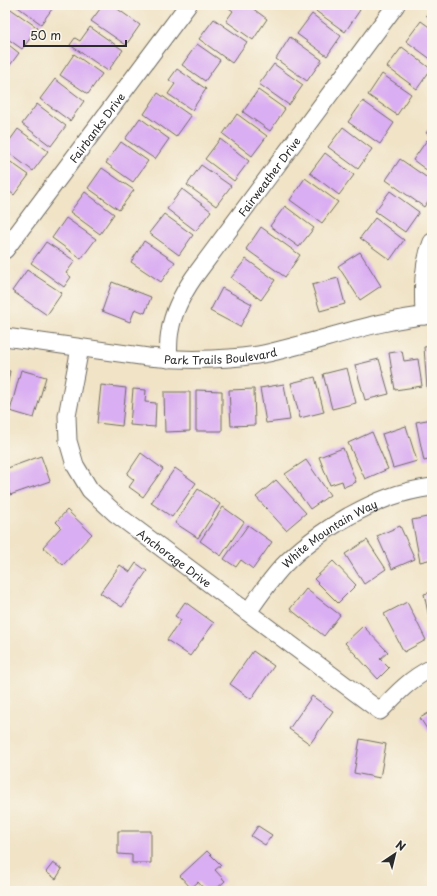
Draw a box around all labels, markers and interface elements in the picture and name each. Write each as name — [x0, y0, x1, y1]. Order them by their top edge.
scale bar — [24, 22, 126, 48]
text: 50 m — [30, 26, 61, 44]
street label: Fairbanks Drive — [65, 89, 129, 166]
street label: Fairweather Drive — [234, 133, 304, 220]
street label: Park Trails Boulevard — [163, 343, 279, 368]
street label: White Mountain Way — [278, 495, 380, 571]
street label: Anchorage Drive — [134, 524, 215, 591]
north arrow — [375, 834, 415, 874]
text: N — [393, 836, 410, 855]

